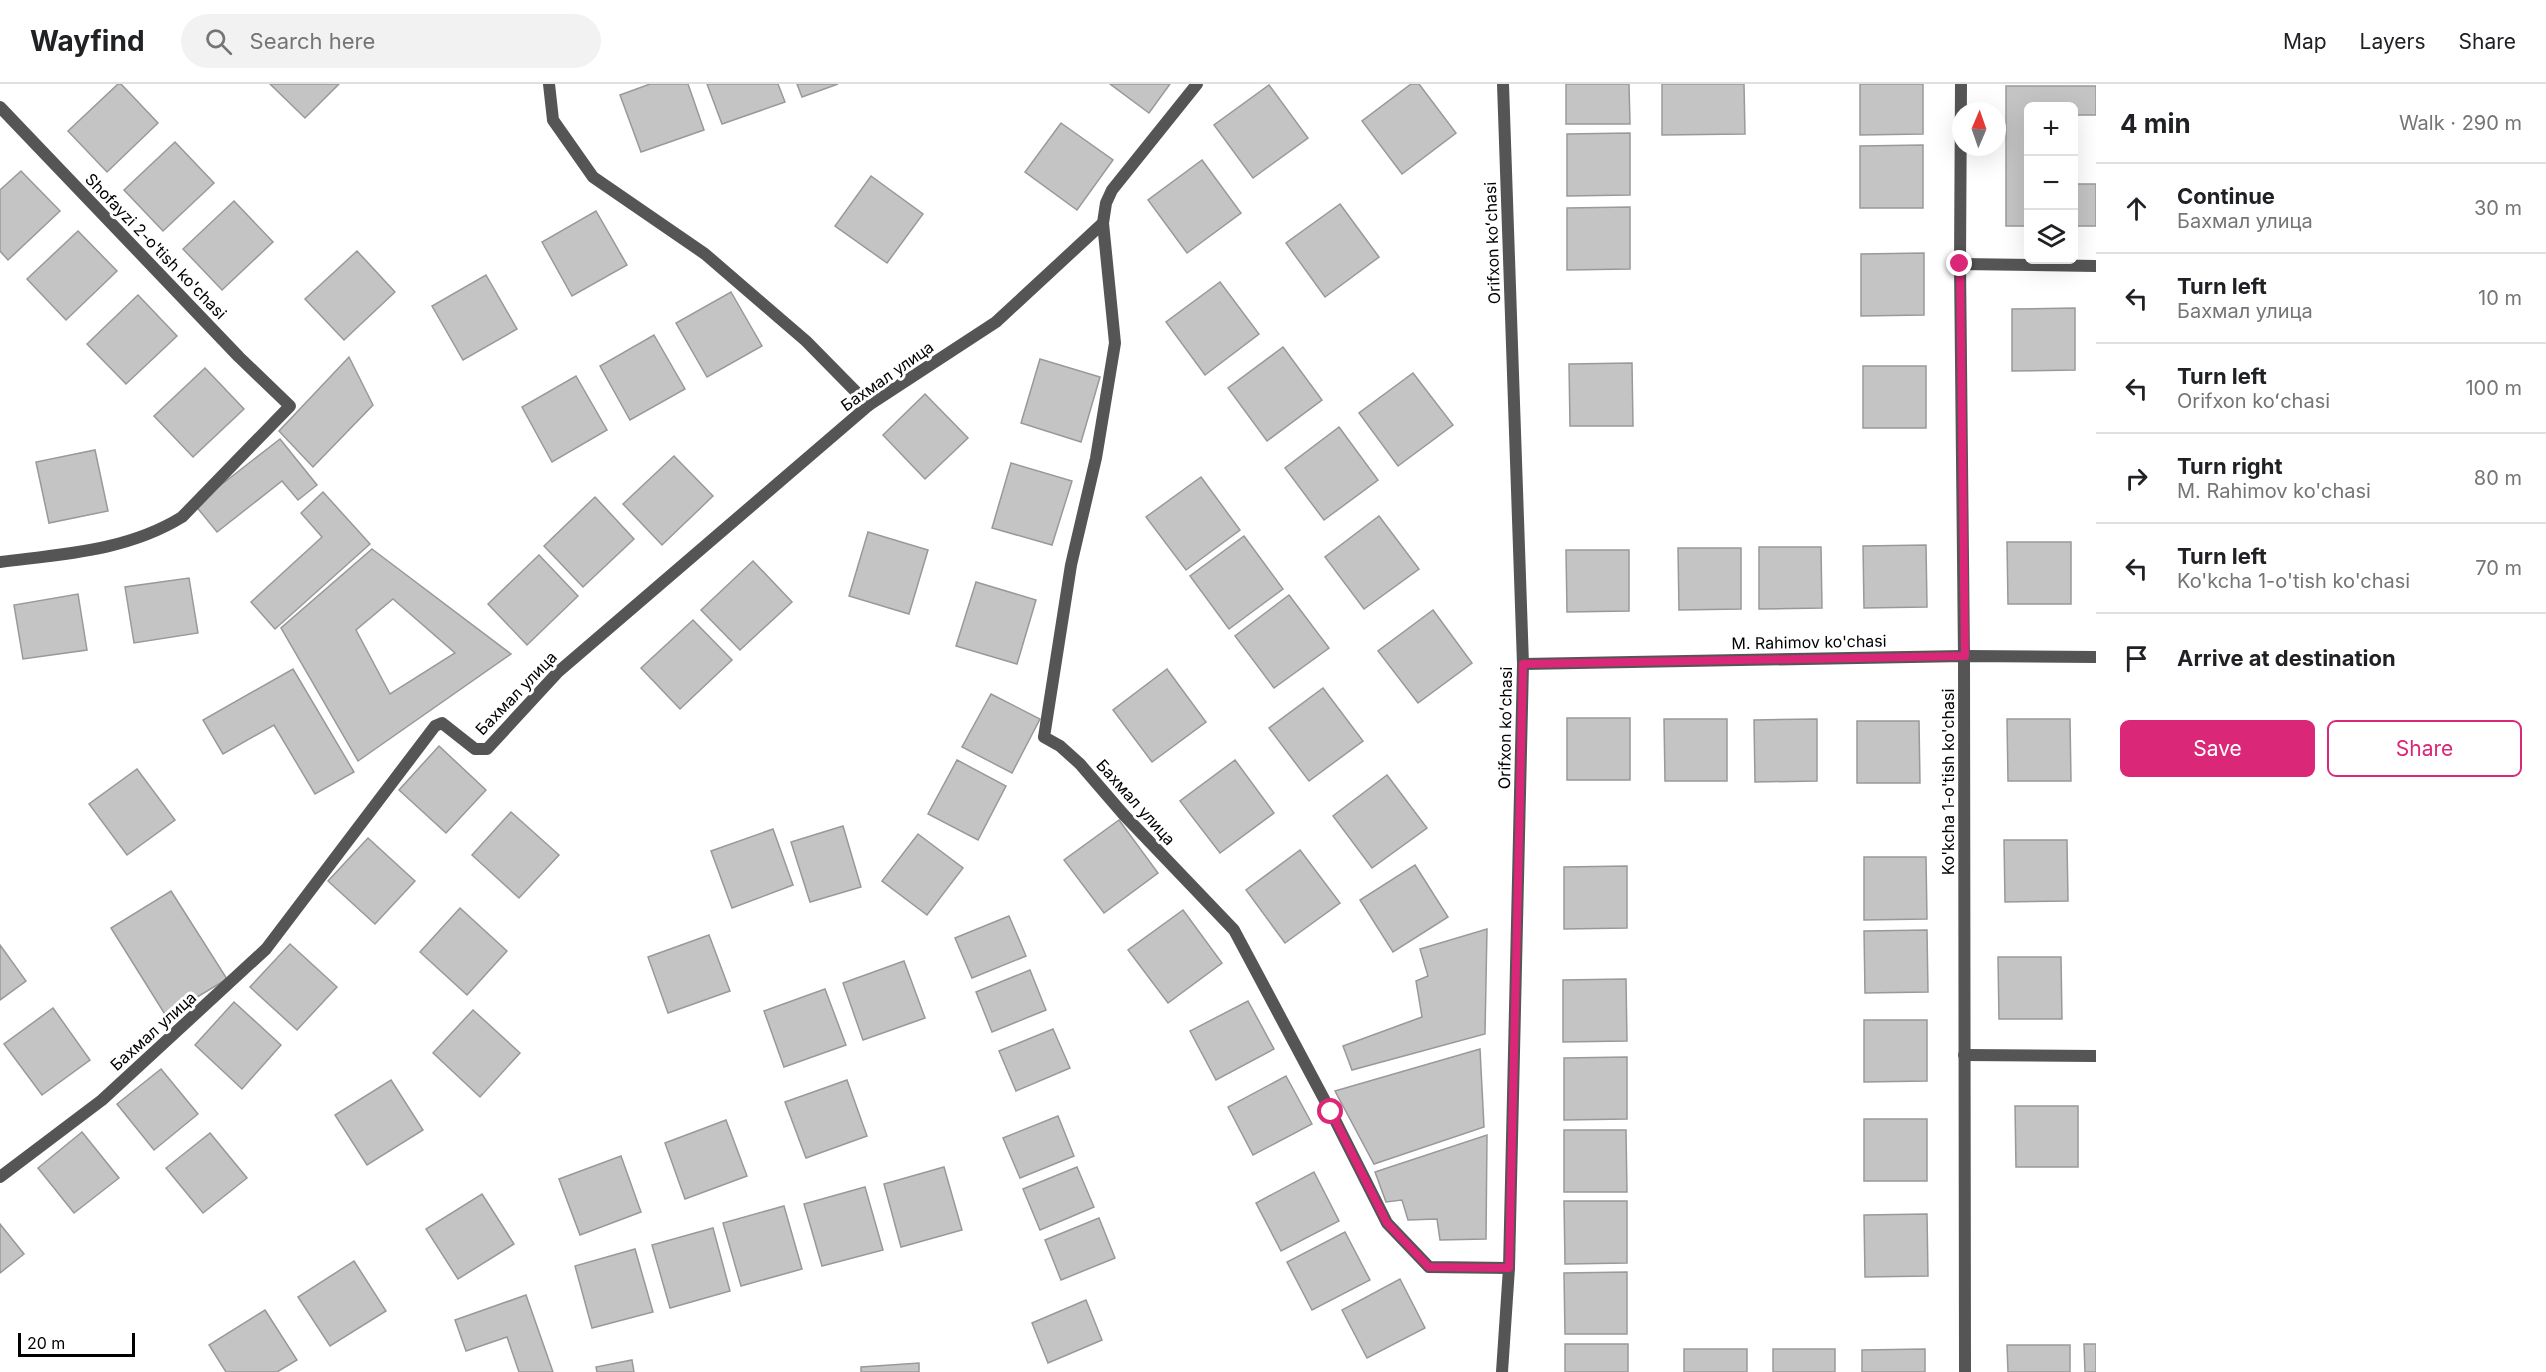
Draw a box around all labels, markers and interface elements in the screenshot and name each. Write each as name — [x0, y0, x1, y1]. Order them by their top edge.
search box — [181, 14, 601, 68]
text: Wayfind — [30, 24, 145, 58]
icon: search — [202, 25, 235, 58]
text: Search here — [250, 28, 375, 54]
text: Map — [2283, 29, 2327, 54]
text: Layers — [2360, 29, 2426, 54]
text: Share — [2459, 29, 2516, 54]
north arrow — [1952, 102, 2006, 156]
map controls — [2024, 102, 2078, 264]
button: + — [2024, 102, 2078, 156]
text: 4 min — [2120, 108, 2191, 139]
text: Walk · 290 m — [2399, 111, 2522, 135]
button: − — [2024, 156, 2078, 210]
street label: Shofayzi 2-o'tish ko'chasi — [81, 169, 231, 323]
street label: Orifxon koʻchasi — [1480, 181, 1504, 305]
text: Continue — [2177, 183, 2275, 209]
icon: ahead — [2120, 192, 2153, 225]
text: 30 m — [2474, 196, 2522, 220]
text: Бахмал улица — [2177, 209, 2313, 233]
button: layers — [2024, 210, 2078, 264]
route end — [1946, 250, 1972, 276]
text: Turn left — [2177, 273, 2267, 299]
icon: left — [2120, 282, 2153, 315]
text: 10 m — [2478, 286, 2522, 310]
text: Бахмал улица — [2177, 299, 2313, 323]
street label: Бахмал улица — [837, 337, 937, 415]
text: Turn left — [2177, 363, 2267, 389]
icon: left — [2120, 372, 2153, 405]
text: 100 m — [2465, 376, 2522, 400]
text: Orifxon koʻchasi — [2177, 389, 2330, 413]
text: Turn right — [2177, 453, 2283, 479]
icon: right — [2120, 462, 2153, 495]
text: 80 m — [2474, 466, 2522, 490]
text: M. Rahimov ko'chasi — [2177, 479, 2371, 503]
text: Turn left — [2177, 543, 2267, 569]
icon: left — [2120, 552, 2153, 585]
text: 70 m — [2475, 556, 2522, 580]
text: Ko'kcha 1-o'tish ko'chasi — [2177, 569, 2410, 593]
street label: M. Rahimov ko'chasi — [1731, 631, 1887, 653]
icon: arrive — [2120, 642, 2153, 675]
text: Arrive at destination — [2177, 645, 2396, 671]
street label: Бахмал улица — [471, 647, 561, 739]
street label: Orifxon koʻchasi — [1494, 667, 1516, 789]
street label: Ko'kcha 1-o'tish ko'chasi — [1938, 689, 1958, 875]
button: Save — [2120, 720, 2315, 777]
button: Share — [2327, 720, 2522, 777]
street label: Бахмал улица — [1092, 755, 1180, 849]
street label: Бахмал улица — [106, 987, 200, 1075]
route start — [1317, 1098, 1343, 1124]
scale bar — [18, 1330, 135, 1358]
text: 20 m — [27, 1333, 65, 1353]

